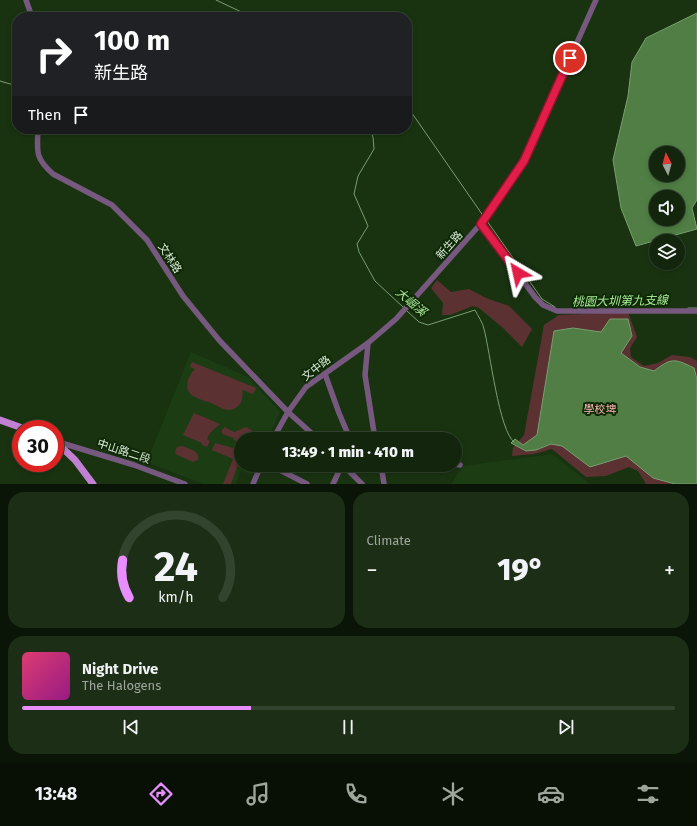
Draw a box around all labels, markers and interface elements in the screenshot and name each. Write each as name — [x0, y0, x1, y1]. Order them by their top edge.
text: 100 m — [94, 24, 170, 57]
icon: right — [28, 28, 80, 80]
pin — [553, 41, 587, 75]
icon: arrive — [559, 47, 581, 69]
text: 新生路 — [94, 62, 148, 84]
icon: arrive — [70, 104, 92, 126]
text: Then — [28, 106, 62, 124]
north arrow — [649, 146, 685, 182]
map controls — [649, 146, 685, 270]
button: sound — [649, 190, 685, 226]
street label: 新生路 — [434, 229, 465, 262]
button: layers — [649, 234, 685, 270]
street label: 文林路 — [155, 241, 184, 276]
position arrow — [497, 252, 539, 294]
water label: 大崛溪 — [393, 285, 431, 320]
water label: 桃園大圳第九支線 — [572, 293, 670, 309]
street label: 文中路 — [299, 353, 333, 384]
park label: 學校埤 — [584, 403, 617, 416]
speed limit sign: 30 — [12, 420, 64, 472]
street label: 中山路二段 — [96, 437, 152, 466]
text: 13:49 · 1 min · 410 m — [282, 443, 414, 461]
text: Climate — [367, 533, 411, 548]
text: 24 — [154, 542, 198, 592]
text: 19° — [497, 552, 544, 588]
text: − — [367, 557, 378, 584]
text: + — [664, 557, 675, 584]
text: km/h — [159, 589, 194, 606]
text: Night Drive — [82, 660, 158, 678]
text: The Halogens — [82, 678, 161, 693]
icon: previous — [120, 716, 142, 738]
icon: pause — [337, 716, 359, 738]
icon: next — [555, 716, 577, 738]
icon: directions — [147, 780, 175, 808]
icon: music — [244, 780, 272, 808]
icon: phone — [342, 780, 370, 808]
icon: climate — [439, 780, 467, 808]
icon: car — [537, 780, 565, 808]
icon: filters — [634, 780, 662, 808]
text: 13:48 — [35, 783, 77, 805]

